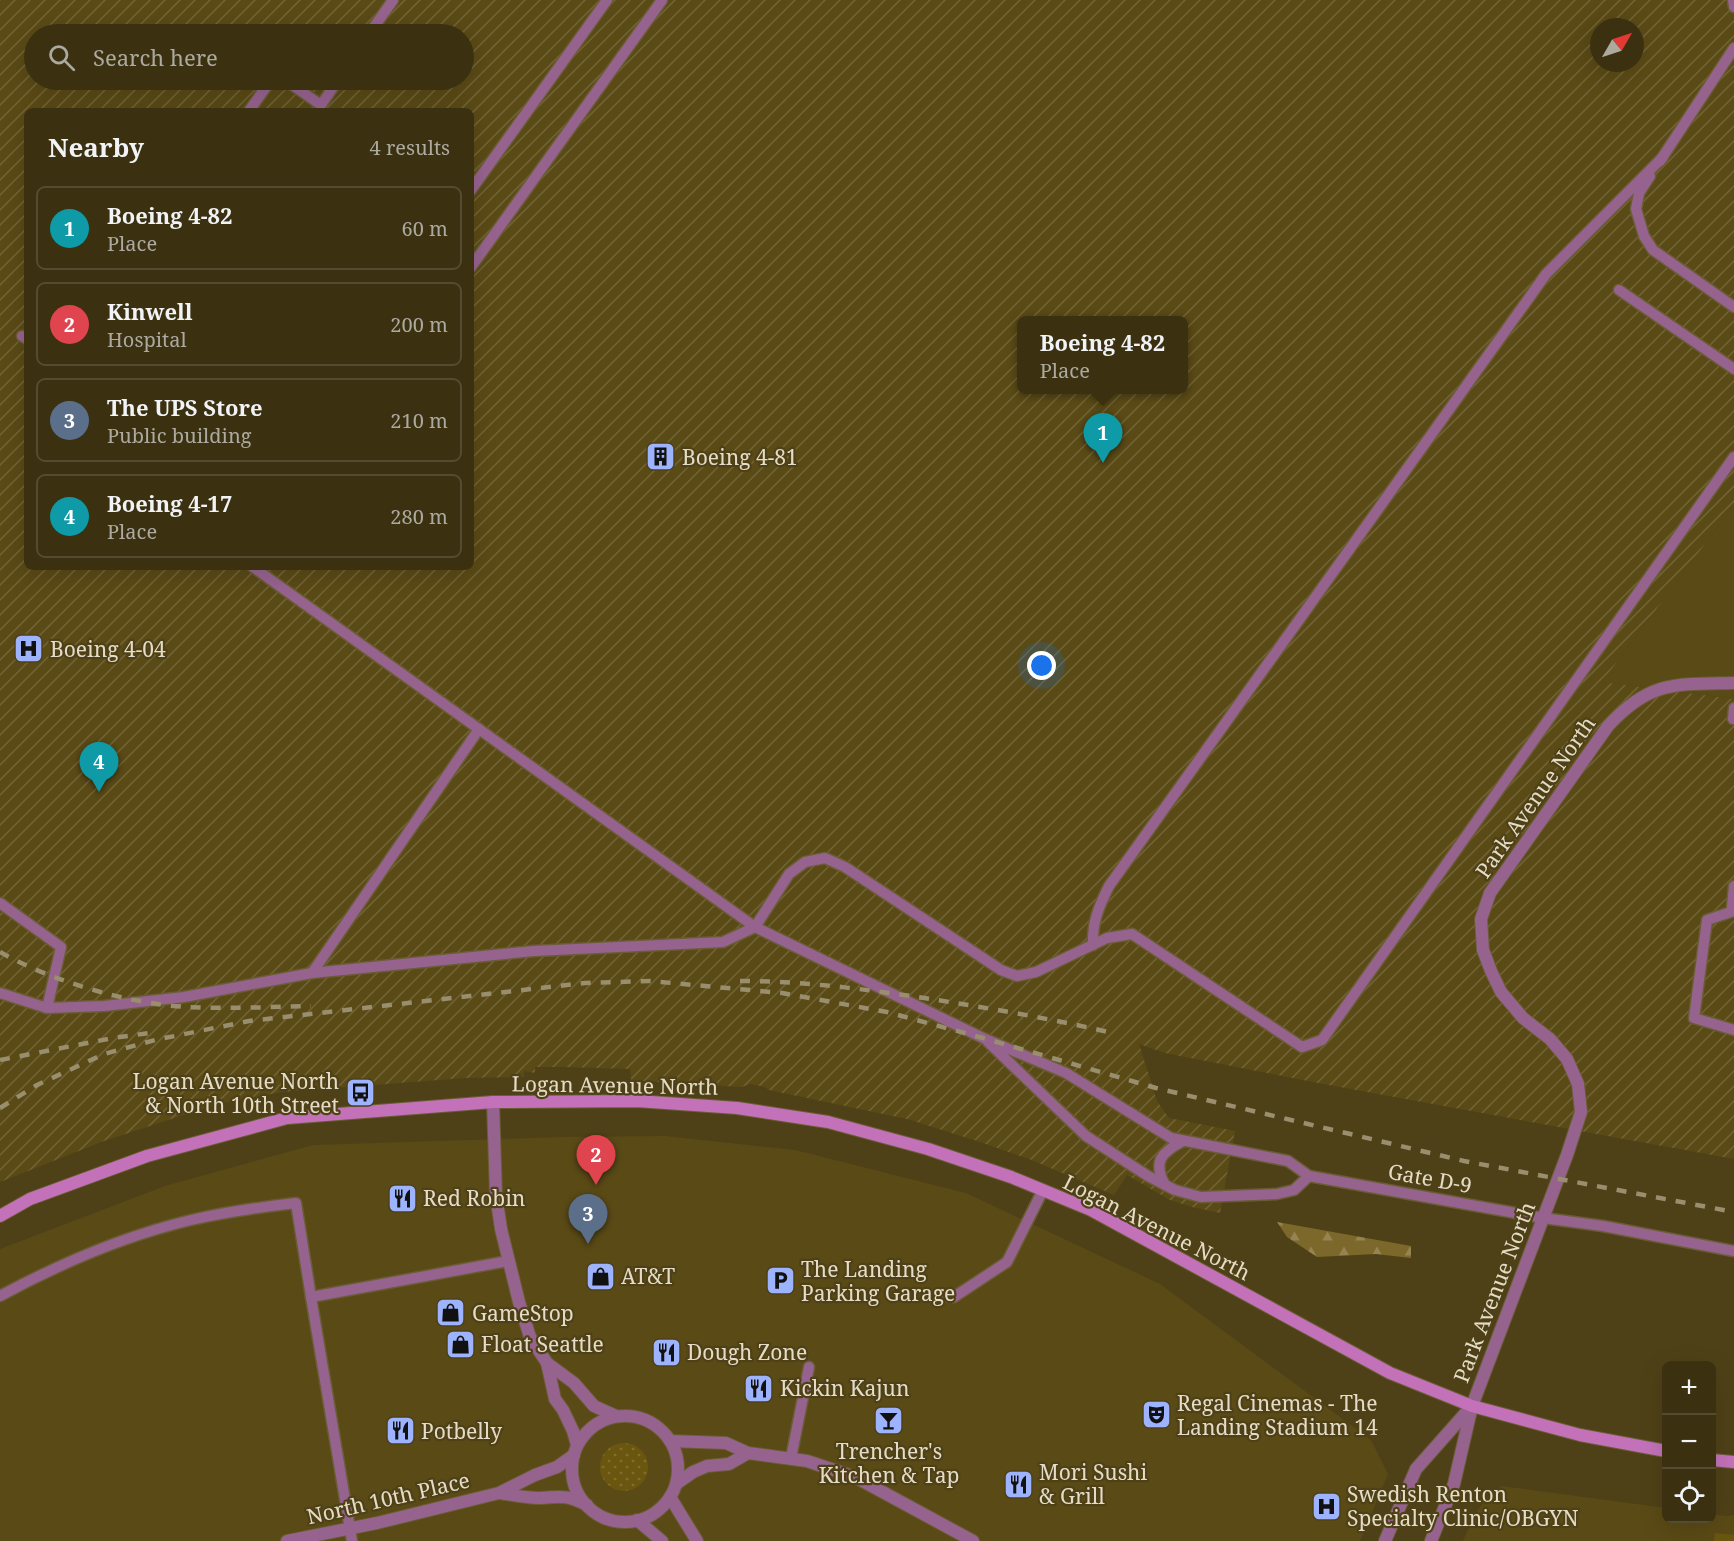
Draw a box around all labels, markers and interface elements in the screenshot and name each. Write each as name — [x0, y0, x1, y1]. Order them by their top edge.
north arrow — [1590, 18, 1644, 72]
search box — [24, 24, 474, 90]
icon: search — [45, 41, 78, 74]
text: Search here — [93, 42, 218, 72]
text: Nearby — [48, 129, 144, 165]
text: 4 results — [370, 134, 450, 161]
text: Boeing 4-82 — [107, 200, 232, 230]
text: 1 — [64, 215, 75, 242]
text: 60 m — [402, 215, 448, 242]
text: Place — [107, 230, 157, 257]
text: Kinwell — [107, 296, 192, 326]
text: 2 — [64, 311, 75, 338]
text: 200 m — [390, 311, 448, 338]
popup — [1017, 316, 1188, 394]
text: Hospital — [107, 326, 187, 353]
text: Boeing 4-82 — [1040, 327, 1165, 357]
text: Place — [1040, 357, 1090, 384]
text: The UPS Store — [107, 392, 263, 422]
text: 3 — [64, 407, 75, 434]
text: 210 m — [390, 407, 448, 434]
pin: 1 — [1084, 414, 1122, 463]
text: Public building — [107, 422, 252, 449]
building icon: Boeing 4-81 — [645, 441, 677, 473]
place label: Boeing 4-81 — [682, 443, 798, 471]
text: Boeing 4-17 — [107, 488, 232, 518]
text: 4 — [64, 503, 75, 530]
text: 280 m — [390, 503, 448, 530]
text: Place — [107, 518, 157, 545]
hospital icon: Boeing 4-04 — [13, 633, 45, 665]
place label: Boeing 4-04 — [50, 635, 166, 663]
your location — [1027, 651, 1056, 680]
street label: Park Avenue North — [1469, 711, 1601, 883]
pin: 4 — [80, 742, 118, 792]
place label: Logan Avenue North & North 10th Street — [132, 1067, 339, 1119]
street label: Logan Avenue North — [511, 1069, 719, 1101]
bus stop icon: Logan Avenue North & North 10th Street — [344, 1077, 376, 1109]
pin: 2 — [576, 1136, 616, 1185]
street label: Gate D-9 — [1386, 1157, 1474, 1199]
street label: Logan Avenue North — [1059, 1168, 1255, 1286]
restaurant icon: Red Robin — [386, 1182, 418, 1214]
place label: Red Robin — [423, 1184, 525, 1212]
pin: 3 — [568, 1194, 608, 1244]
street label: Park Avenue North — [1447, 1198, 1541, 1386]
place label: The Landing Parking Garage — [801, 1255, 955, 1307]
shop icon: AT&T — [584, 1260, 616, 1292]
place label: AT&T — [621, 1262, 675, 1290]
parking icon: The Landing Parking Garage — [764, 1265, 796, 1297]
shop icon: GameStop — [435, 1297, 467, 1329]
place label: GameStop — [472, 1299, 574, 1327]
shop icon: Float Seattle — [444, 1328, 476, 1360]
place label: Float Seattle — [481, 1330, 604, 1358]
restaurant icon: Dough Zone — [650, 1336, 682, 1368]
place label: Dough Zone — [687, 1338, 807, 1366]
map controls — [1662, 1361, 1716, 1523]
button: + — [1662, 1361, 1716, 1415]
restaurant icon: Kickin Kajun — [743, 1372, 775, 1404]
place label: Kickin Kajun — [780, 1374, 909, 1402]
place label: Regal Cinemas - The Landing Stadium 14 — [1177, 1389, 1378, 1441]
theatre icon: Regal Cinemas - The Landing Stadium 14 — [1140, 1399, 1172, 1431]
bar icon: Trencher's Kitchen & Tap — [873, 1404, 905, 1436]
restaurant icon: Potbelly — [384, 1415, 416, 1447]
button: − — [1662, 1415, 1716, 1469]
place label: Potbelly — [421, 1417, 502, 1445]
place label: Trencher's Kitchen & Tap — [819, 1437, 959, 1489]
place label: Mori Sushi & Grill — [1039, 1458, 1147, 1510]
street label: North 10th Place — [304, 1466, 472, 1530]
restaurant icon: Mori Sushi & Grill — [1002, 1468, 1034, 1500]
button: locate — [1662, 1469, 1716, 1523]
place label: Swedish Renton Specialty Clinic/OBGYN — [1347, 1480, 1578, 1532]
hospital icon: Swedish Renton Specialty Clinic/OBGYN — [1310, 1490, 1342, 1522]

